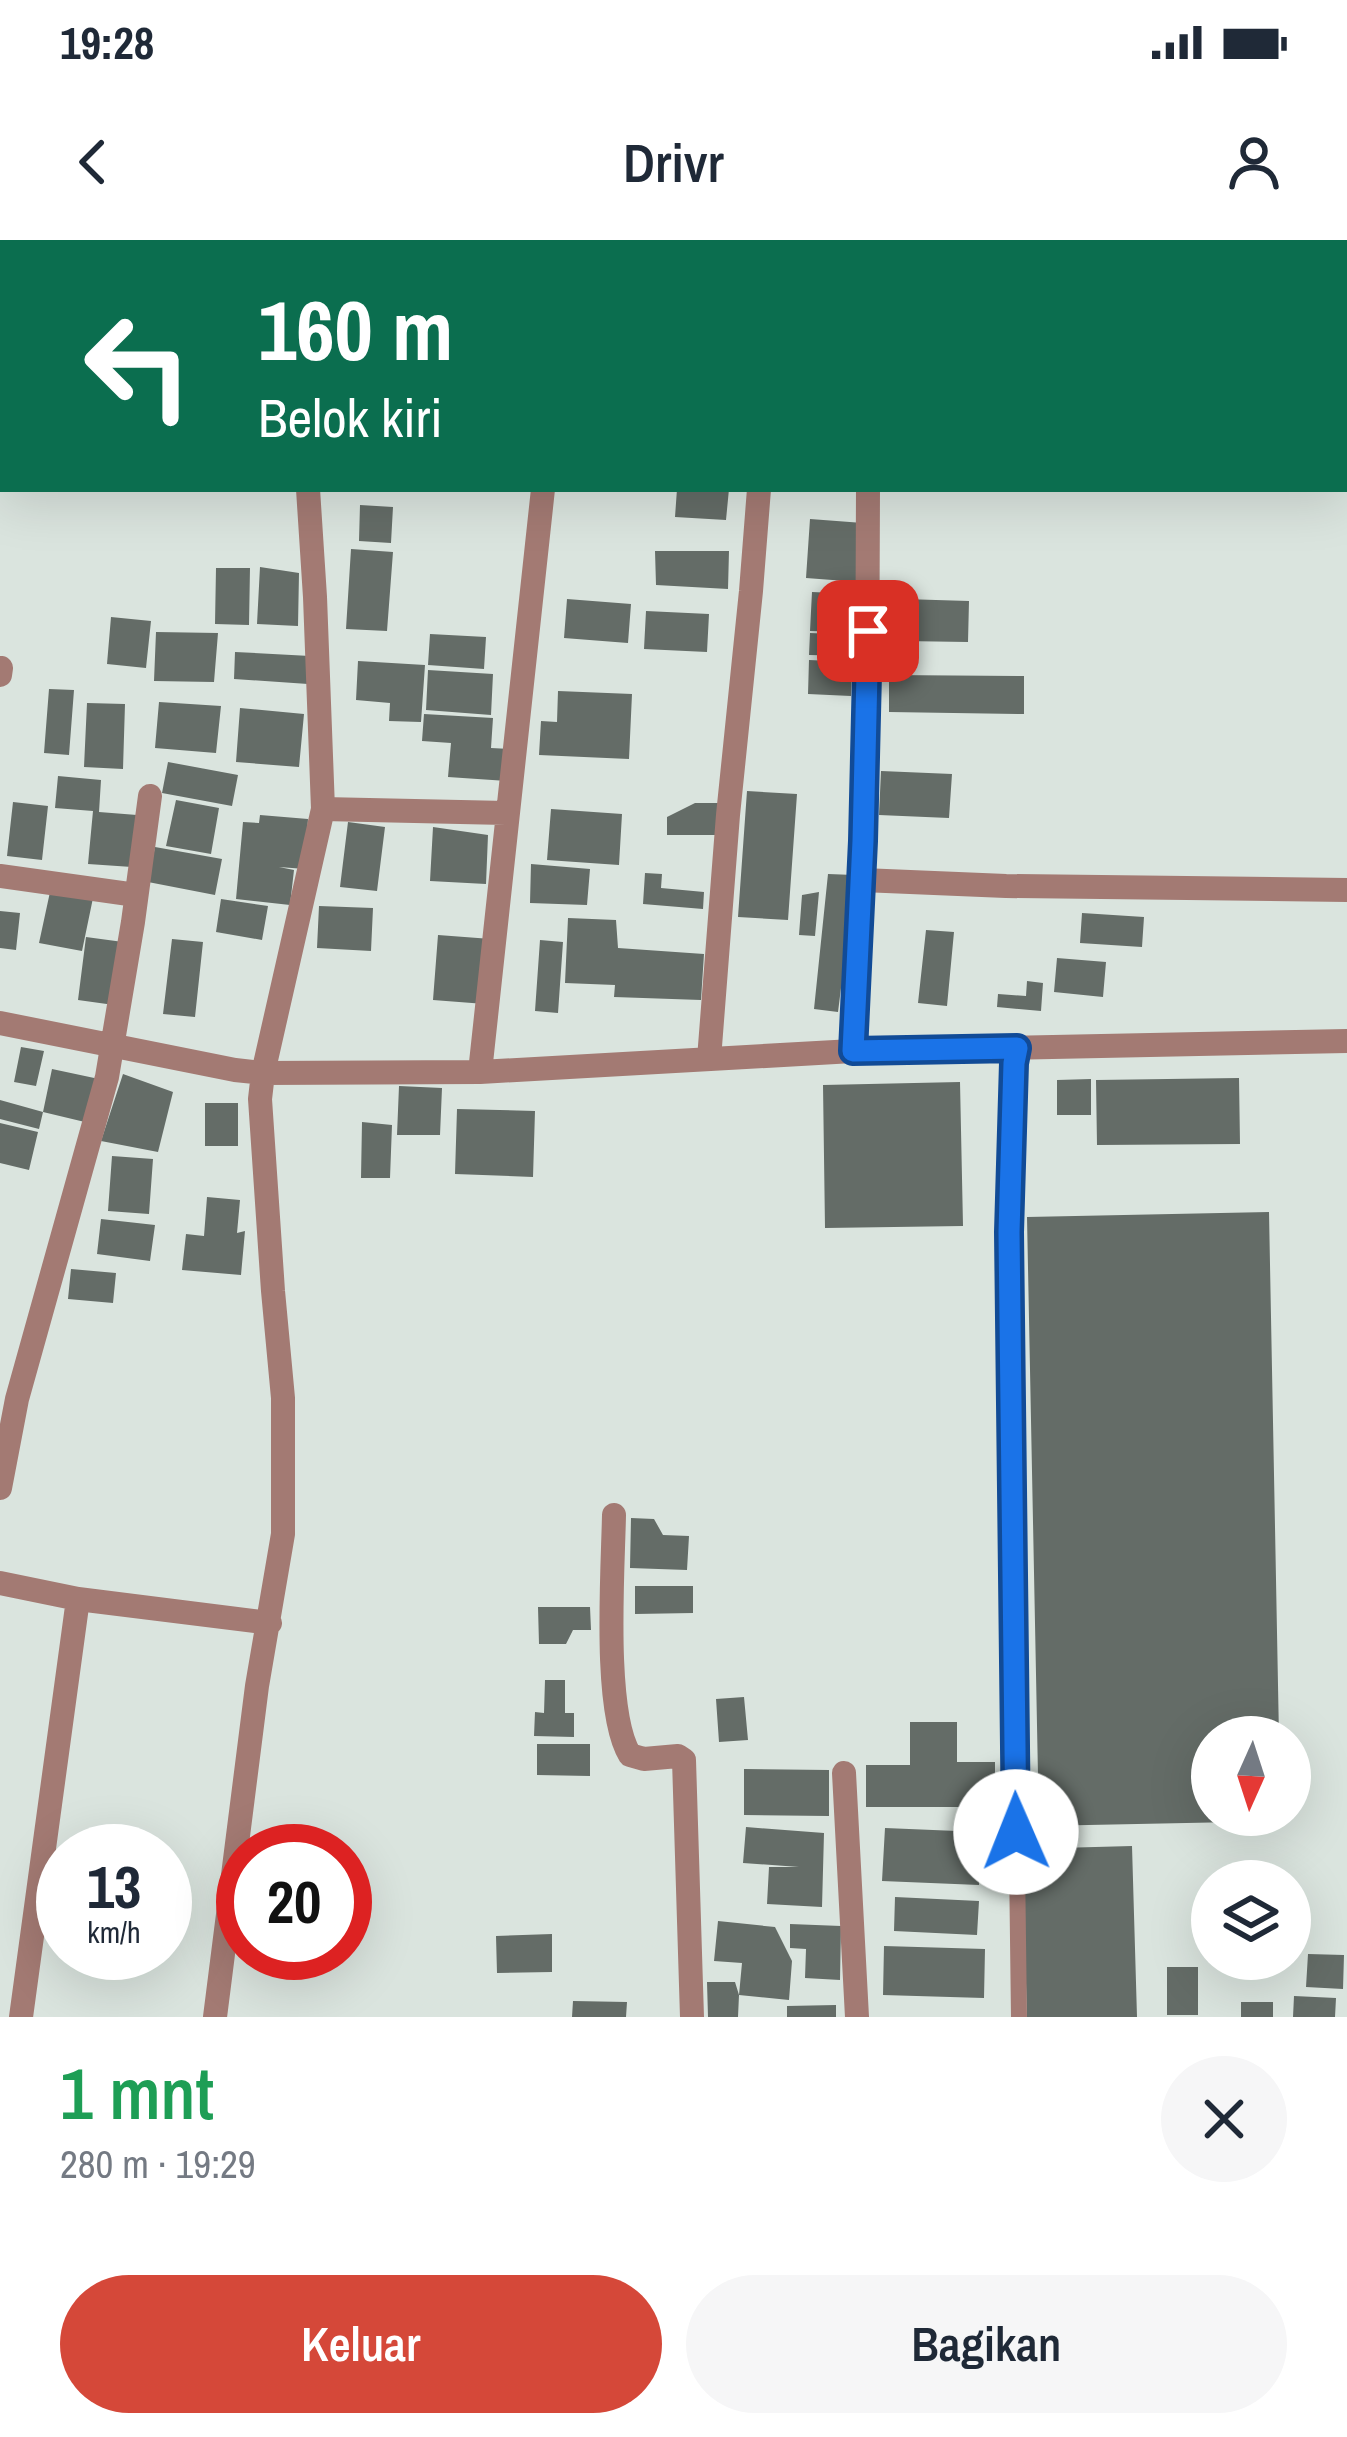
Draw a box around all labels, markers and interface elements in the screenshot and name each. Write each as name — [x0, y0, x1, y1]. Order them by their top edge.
text: 19:28 — [60, 12, 154, 73]
text: Drivr — [623, 126, 724, 199]
icon: back — [60, 129, 126, 195]
icon: person — [1221, 129, 1287, 195]
text: 160 m — [258, 273, 453, 386]
icon: left — [60, 288, 216, 444]
text: Belok kiri — [258, 381, 443, 454]
pin — [817, 580, 919, 682]
icon: arrive — [835, 598, 901, 664]
north arrow — [1191, 1716, 1311, 1836]
map controls — [1191, 1716, 1311, 1980]
position arrow — [953, 1769, 1079, 1895]
speed limit sign: 20 — [216, 1824, 372, 1980]
text: 13 — [87, 1846, 141, 1927]
button: layers — [1191, 1860, 1311, 1980]
text: km/h — [87, 1912, 141, 1952]
text: 1 mnt — [60, 2044, 214, 2141]
button: close — [1161, 2056, 1287, 2182]
text: 280 m · 19:29 — [60, 2138, 256, 2190]
button: Keluar — [60, 2275, 662, 2413]
button: Bagikan — [686, 2275, 1287, 2413]

